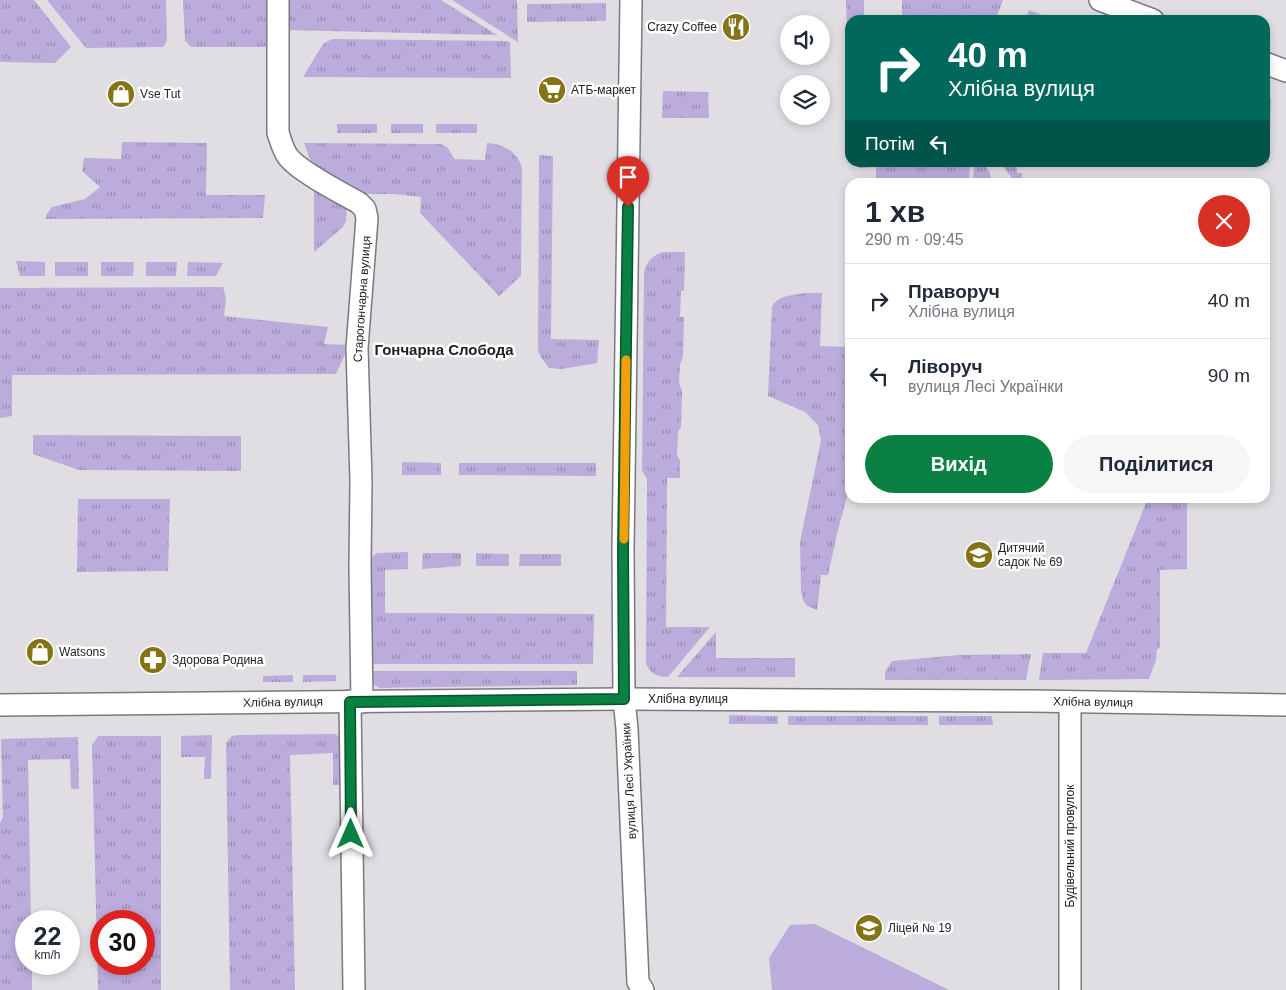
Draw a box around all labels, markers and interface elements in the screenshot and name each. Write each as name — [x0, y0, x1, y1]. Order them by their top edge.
restaurant icon: Crazy Coffee — [721, 12, 751, 42]
map controls — [780, 15, 830, 125]
button: sound — [780, 15, 830, 65]
place label: Crazy Coffee — [647, 20, 717, 34]
icon: right — [865, 35, 930, 100]
text: 40 m — [948, 35, 1028, 74]
supermarket icon: АТБ-маркет — [537, 75, 567, 105]
button: layers — [780, 75, 830, 125]
text: Хлібна вулиця — [948, 76, 1095, 101]
shop icon: Vse Tut — [106, 79, 136, 109]
place label: АТБ-маркет — [571, 83, 637, 97]
place label: Vse Tut — [140, 87, 181, 101]
icon: left — [925, 130, 953, 158]
text: Потім — [865, 133, 915, 154]
pin — [607, 156, 649, 207]
icon: arrive — [614, 163, 642, 191]
text: 1 хв — [865, 195, 925, 228]
button: close — [1198, 195, 1250, 247]
text: 290 m · 09:45 — [865, 231, 964, 248]
street label: Старогончарна вулиця — [351, 235, 373, 363]
text: Праворуч — [908, 281, 1000, 302]
icon: right — [865, 287, 893, 315]
text: 40 m — [1208, 290, 1250, 311]
text: Хлібна вулиця — [908, 303, 1015, 320]
district label: Гончарна Слобода — [374, 341, 514, 358]
text: Ліворуч — [908, 356, 983, 377]
icon: left — [865, 362, 893, 390]
text: 90 m — [1208, 365, 1250, 386]
text: вулиця Лесі Українки — [908, 378, 1063, 395]
button: Вихід — [865, 435, 1053, 493]
button: Поділитися — [1063, 435, 1250, 493]
school or university icon: Дитячий садок № 69 — [964, 540, 994, 570]
place label: Дитячий садок № 69 — [998, 541, 1063, 569]
shop icon: Watsons — [25, 637, 55, 667]
place label: Watsons — [59, 645, 105, 659]
pharmacy icon: Здорова Родина — [138, 645, 168, 675]
place label: Здорова Родина — [172, 653, 264, 667]
street label: Хлібна вулиця — [648, 692, 728, 706]
street label: Хлібна вулиця — [243, 694, 323, 710]
street label: Хлібна вулиця — [1053, 694, 1133, 710]
street label: вулиця Лесі Українки — [619, 723, 639, 839]
street label: Будівельний провулок — [1063, 784, 1077, 907]
position arrow — [324, 807, 376, 859]
speed limit sign: 30 — [90, 910, 155, 975]
school or university icon: Ліцей № 19 — [854, 913, 884, 943]
place label: Ліцей № 19 — [888, 921, 952, 935]
text: 22 — [34, 922, 61, 950]
text: km/h — [34, 948, 61, 962]

